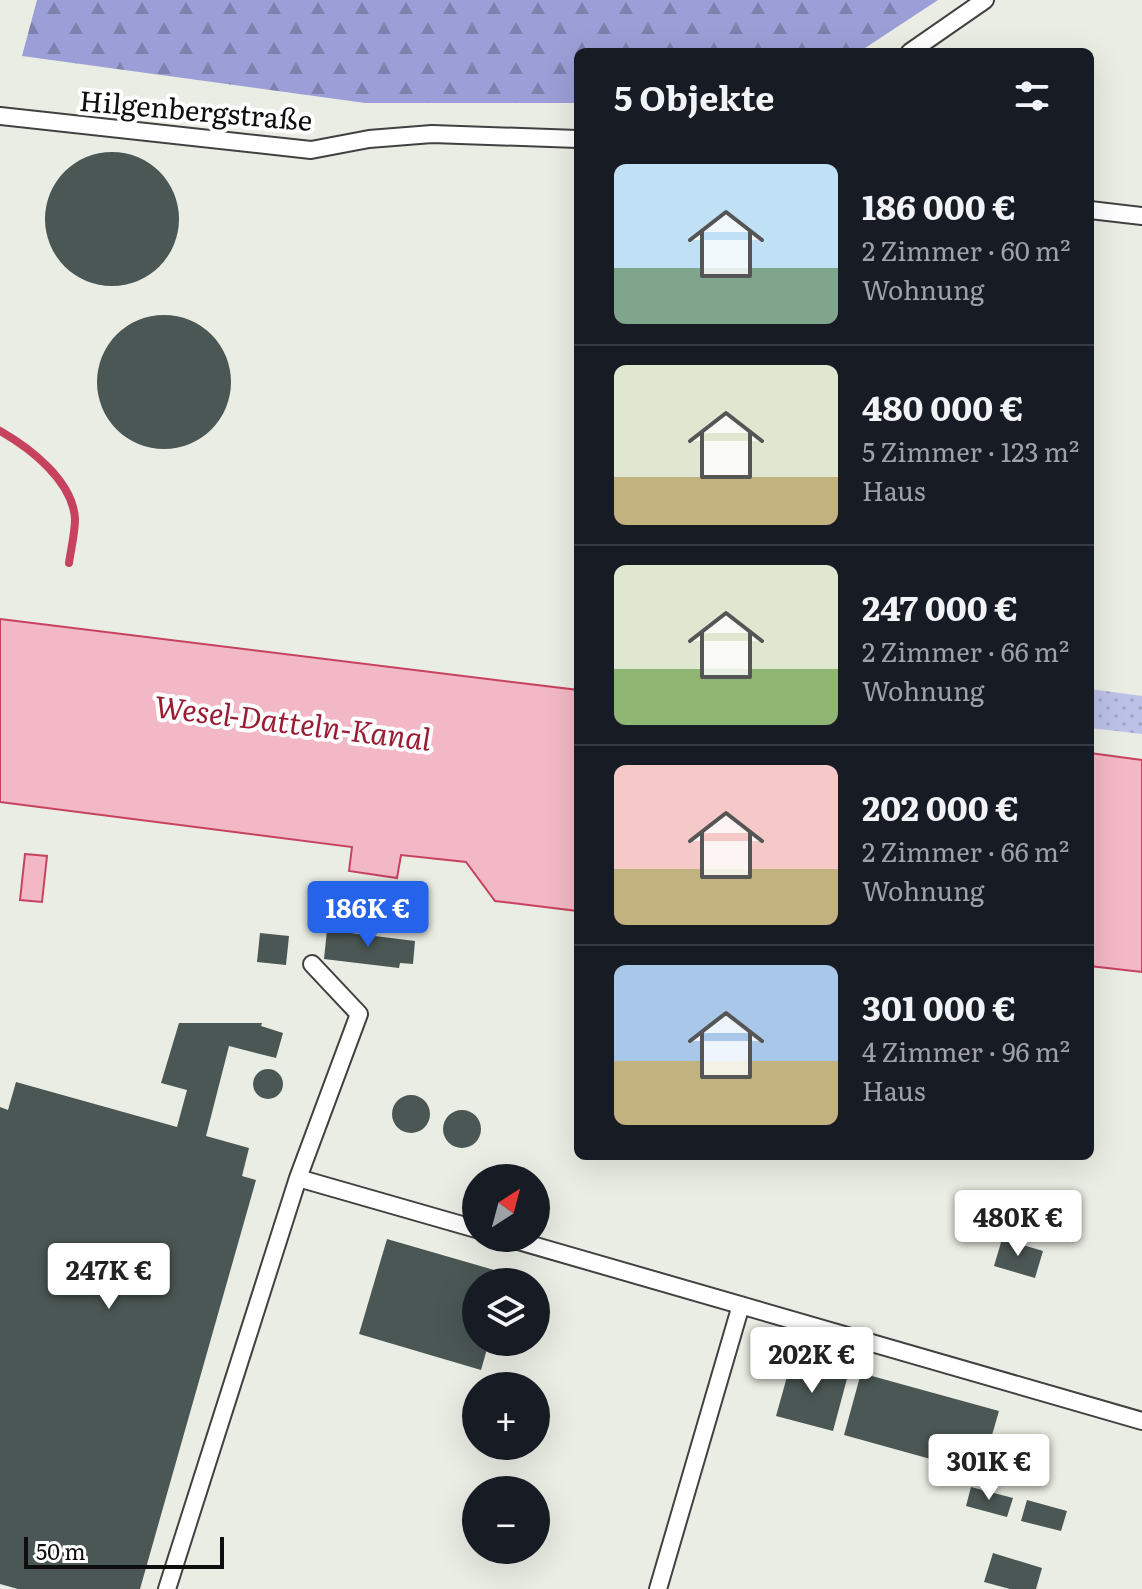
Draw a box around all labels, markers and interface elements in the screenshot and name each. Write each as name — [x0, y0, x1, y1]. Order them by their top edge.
text: 5 Objekte — [614, 71, 775, 121]
icon: filters — [1010, 74, 1054, 118]
street label: Hilgenbergstraße — [78, 78, 314, 140]
text: 186 000 € — [862, 180, 1016, 230]
icon: home — [678, 196, 774, 292]
text: 2 Zimmer · 60 m² — [862, 230, 1070, 269]
text: Wohnung — [862, 269, 985, 308]
text: 480 000 € — [862, 381, 1024, 431]
icon: home — [678, 397, 774, 493]
text: 5 Zimmer · 123 m² — [862, 431, 1079, 470]
text: Haus — [862, 470, 925, 509]
text: 247 000 € — [862, 581, 1018, 631]
icon: home — [678, 597, 774, 693]
text: 2 Zimmer · 66 m² — [862, 631, 1069, 670]
text: Wohnung — [862, 670, 985, 709]
water label: Wesel-Datteln-Kanal — [152, 682, 434, 760]
text: 202 000 € — [862, 781, 1019, 831]
icon: home — [678, 797, 774, 893]
text: 2 Zimmer · 66 m² — [862, 831, 1069, 870]
text: Wohnung — [862, 870, 985, 909]
pin: 186K € — [303, 881, 433, 949]
text: 186K € — [326, 887, 410, 926]
text: 301 000 € — [862, 981, 1016, 1031]
icon: home — [678, 997, 774, 1093]
text: 4 Zimmer · 96 m² — [862, 1031, 1070, 1070]
text: Haus — [862, 1070, 925, 1109]
north arrow — [462, 1164, 550, 1252]
map controls — [462, 1164, 550, 1564]
pin: 480K € — [953, 1190, 1083, 1258]
text: 480K € — [973, 1196, 1063, 1235]
pin: 247K € — [44, 1243, 174, 1311]
text: 247K € — [66, 1249, 152, 1288]
button: layers — [462, 1268, 550, 1356]
pin: 202K € — [747, 1327, 877, 1395]
text: 202K € — [768, 1333, 856, 1372]
button: + — [462, 1372, 550, 1460]
pin: 301K € — [924, 1434, 1054, 1502]
text: 301K € — [947, 1440, 1031, 1479]
button: − — [462, 1476, 550, 1564]
scale bar — [24, 1533, 224, 1569]
text: 50 m — [36, 1534, 86, 1567]

